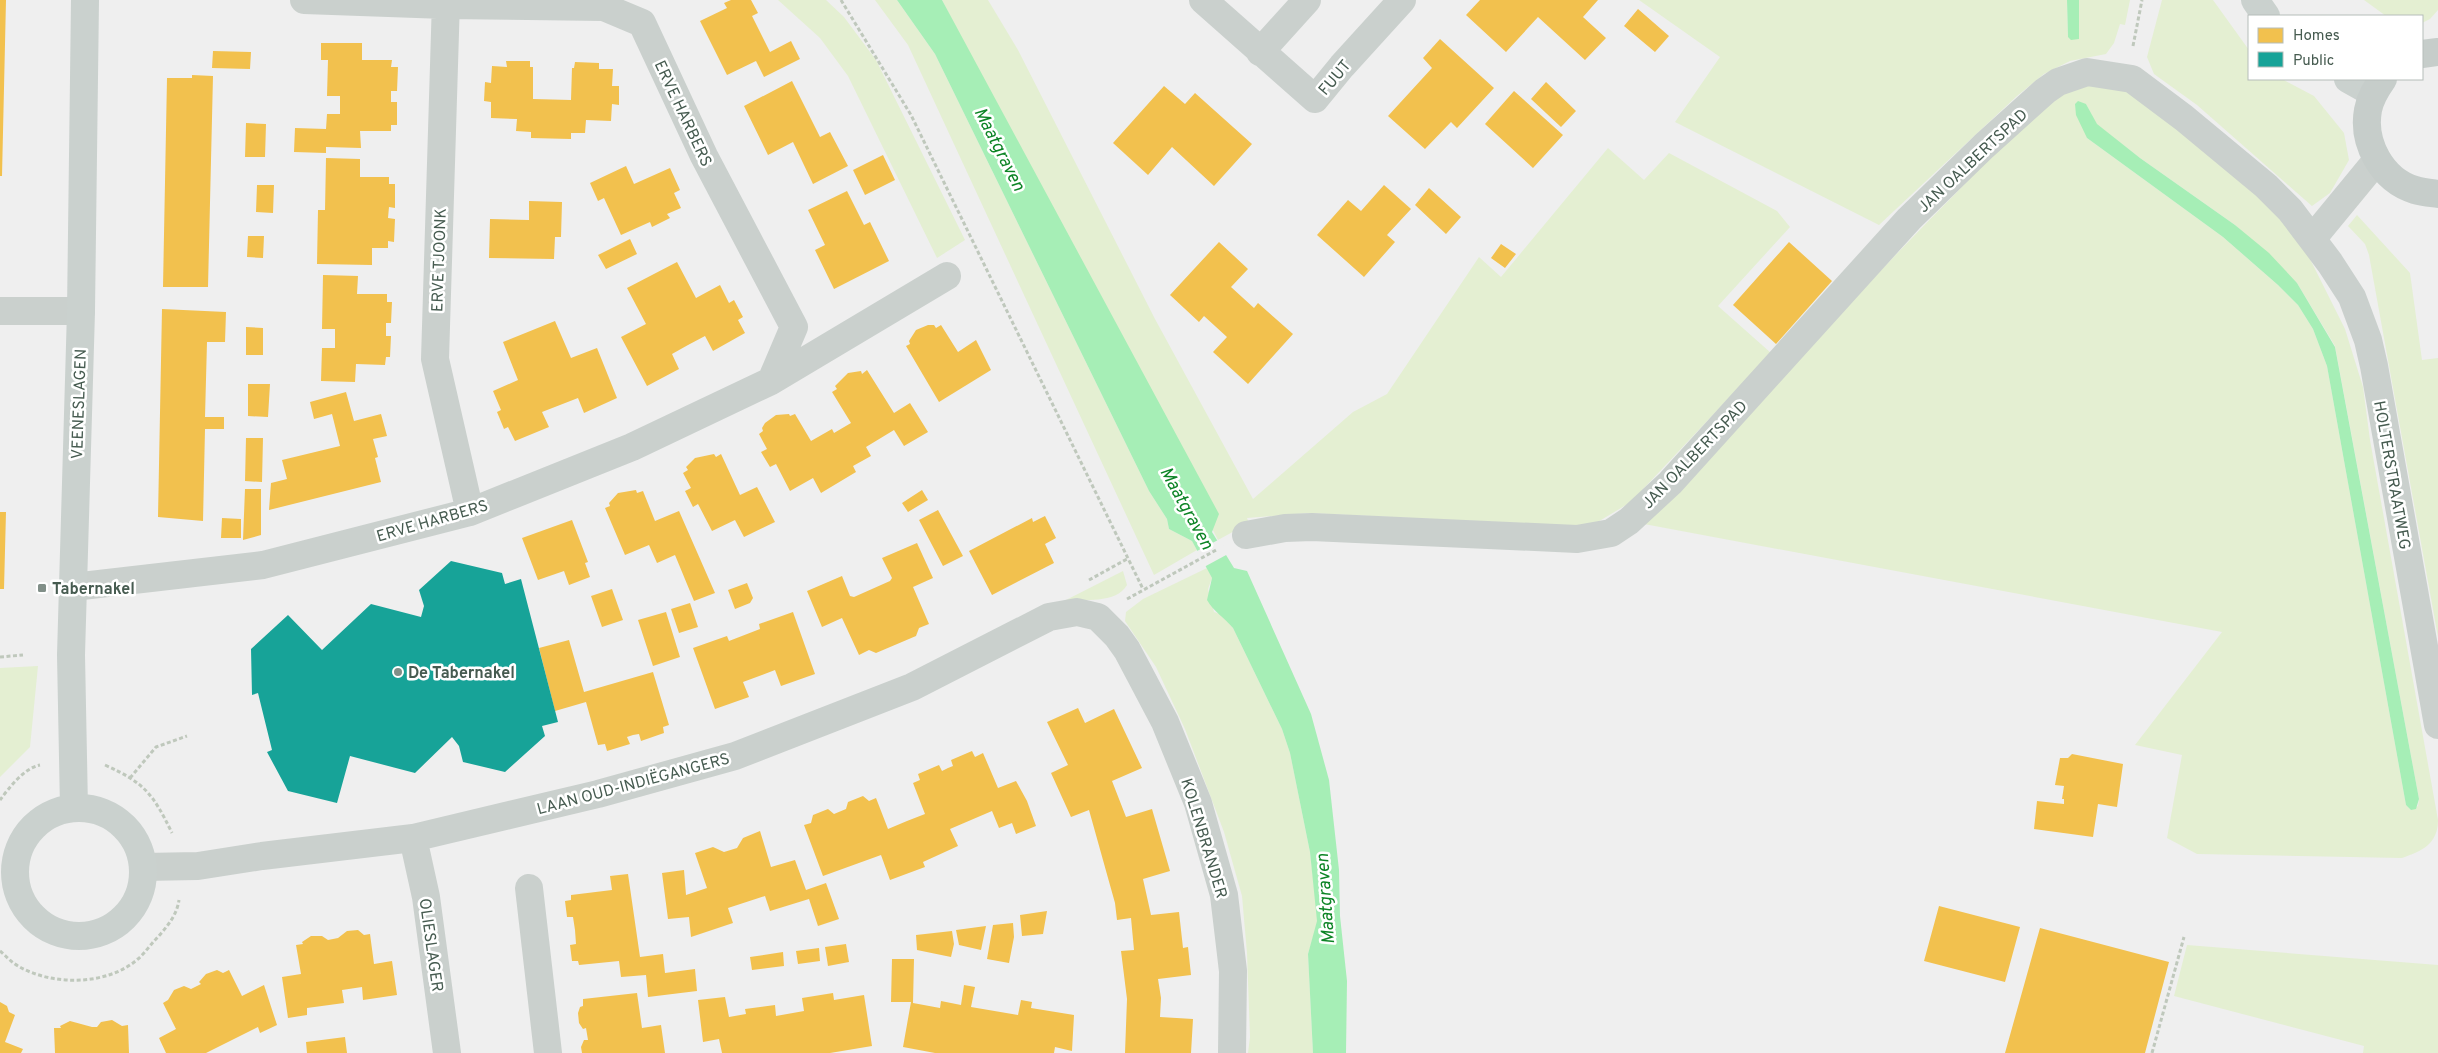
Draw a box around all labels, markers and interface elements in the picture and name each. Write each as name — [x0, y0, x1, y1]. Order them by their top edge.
legend — [2248, 15, 2423, 80]
text: Homes — [2293, 27, 2340, 46]
text: Public — [2293, 52, 2334, 71]
street label: FUUT — [1315, 56, 1356, 100]
street label: ERVE HARBERS — [649, 57, 716, 170]
water label: Maatgraven — [968, 104, 1030, 196]
street label: JAN OALBERTSPAD — [1914, 105, 2033, 218]
street label: ERVE TJOONK — [428, 208, 452, 312]
street label: VEENESLAGEN — [68, 348, 92, 460]
street label: JAN OALBERTSPAD — [1639, 397, 1752, 514]
street label: HOLTERSTRAATWEG — [2368, 399, 2414, 551]
water label: Maatgraven — [1154, 463, 1218, 554]
street label: ERVE HARBERS — [374, 496, 491, 547]
place label: Tabernakel — [52, 580, 135, 600]
marker: Tabernakel — [36, 582, 48, 594]
place label: De Tabernakel — [408, 664, 515, 684]
marker: De Tabernakel — [392, 666, 404, 678]
street label: LAAN OUD-INDIËGANGERS — [535, 749, 732, 820]
street label: KOLENBRANDER — [1175, 776, 1231, 901]
water label: Maatgraven — [1312, 852, 1341, 945]
street label: OLIESLAGER — [414, 897, 447, 993]

